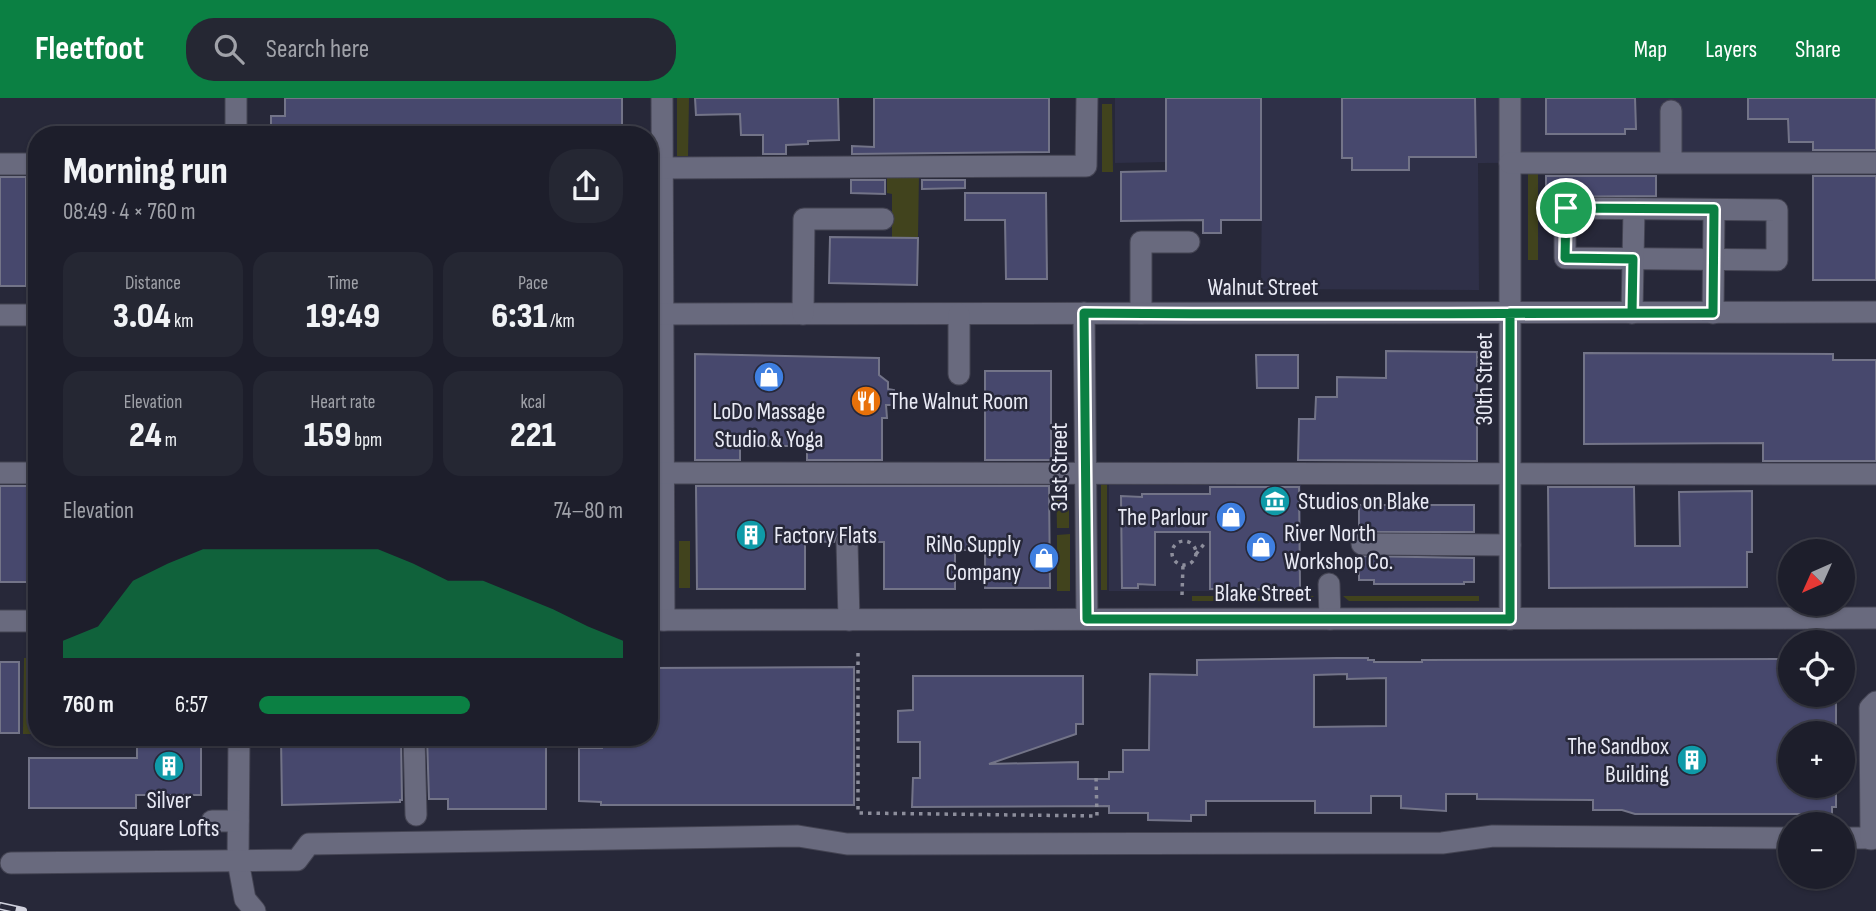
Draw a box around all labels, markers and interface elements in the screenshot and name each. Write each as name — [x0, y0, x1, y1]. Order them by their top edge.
search box — [186, 18, 676, 81]
text: Fleetfoot — [35, 29, 144, 69]
icon: search — [210, 30, 248, 68]
text: Search here — [266, 34, 369, 65]
text: Map — [1634, 35, 1667, 64]
text: Layers — [1705, 35, 1757, 64]
text: Share — [1795, 35, 1841, 64]
text: Morning run — [63, 149, 228, 194]
button: share — [549, 149, 623, 223]
pin — [1536, 178, 1596, 238]
icon: arrive — [1547, 189, 1585, 227]
text: 08:49 · 4 × 760 m — [63, 198, 196, 226]
text: Distance — [125, 272, 181, 295]
text: Time — [327, 272, 359, 295]
text: Pace — [518, 272, 548, 295]
street label: Walnut Street — [1208, 273, 1318, 302]
text: 3.04 — [113, 295, 171, 338]
text: 19:49 — [306, 295, 380, 338]
text: 6:31 — [491, 295, 547, 338]
text: km — [171, 310, 193, 333]
text: /km — [547, 310, 575, 333]
street label: 30th Street — [1470, 333, 1499, 425]
shop icon: LoDo Massage Studio & Yoga — [752, 360, 786, 394]
restaurant icon: The Walnut Room — [849, 384, 883, 418]
place label: The Walnut Room — [889, 387, 1029, 416]
text: Elevation — [124, 391, 182, 414]
text: Heart rate — [311, 391, 375, 414]
text: kcal — [520, 391, 546, 414]
place label: LoDo Massage Studio & Yoga — [713, 397, 825, 454]
text: 24 — [129, 414, 162, 457]
text: 159 — [304, 414, 351, 457]
text: 221 — [510, 414, 556, 457]
street label: 31st Street — [1045, 423, 1074, 511]
text: m — [162, 429, 177, 452]
text: bpm — [351, 429, 382, 452]
museum icon: Studios on Blake — [1258, 484, 1292, 518]
place label: Studios on Blake — [1298, 487, 1429, 516]
text: Elevation — [63, 497, 134, 525]
text: 74–80 m — [554, 497, 623, 525]
shop icon: The Parlour — [1214, 500, 1248, 534]
place label: The Parlour — [1117, 503, 1208, 532]
building icon: Factory Flats — [734, 518, 768, 552]
place label: River North Workshop Co. — [1284, 519, 1393, 576]
place label: Factory Flats — [774, 521, 877, 550]
place label: RiNo Supply Company — [926, 530, 1021, 587]
shop icon: River North Workshop Co. — [1244, 530, 1278, 564]
north arrow — [1778, 539, 1855, 616]
map controls — [1778, 539, 1855, 889]
shop icon: RiNo Supply Company — [1027, 541, 1061, 575]
street label: Blake Street — [1214, 579, 1312, 608]
button: locate — [1778, 630, 1855, 707]
text: 760 m — [63, 691, 114, 719]
text: 6:57 — [175, 691, 208, 719]
button: + — [1778, 721, 1855, 798]
place label: The Sandbox Building — [1567, 732, 1669, 789]
building icon: The Sandbox Building — [1675, 743, 1709, 777]
building icon: Silver Square Lofts — [152, 749, 186, 783]
place label: Silver Square Lofts — [119, 786, 219, 843]
button: − — [1778, 812, 1855, 889]

